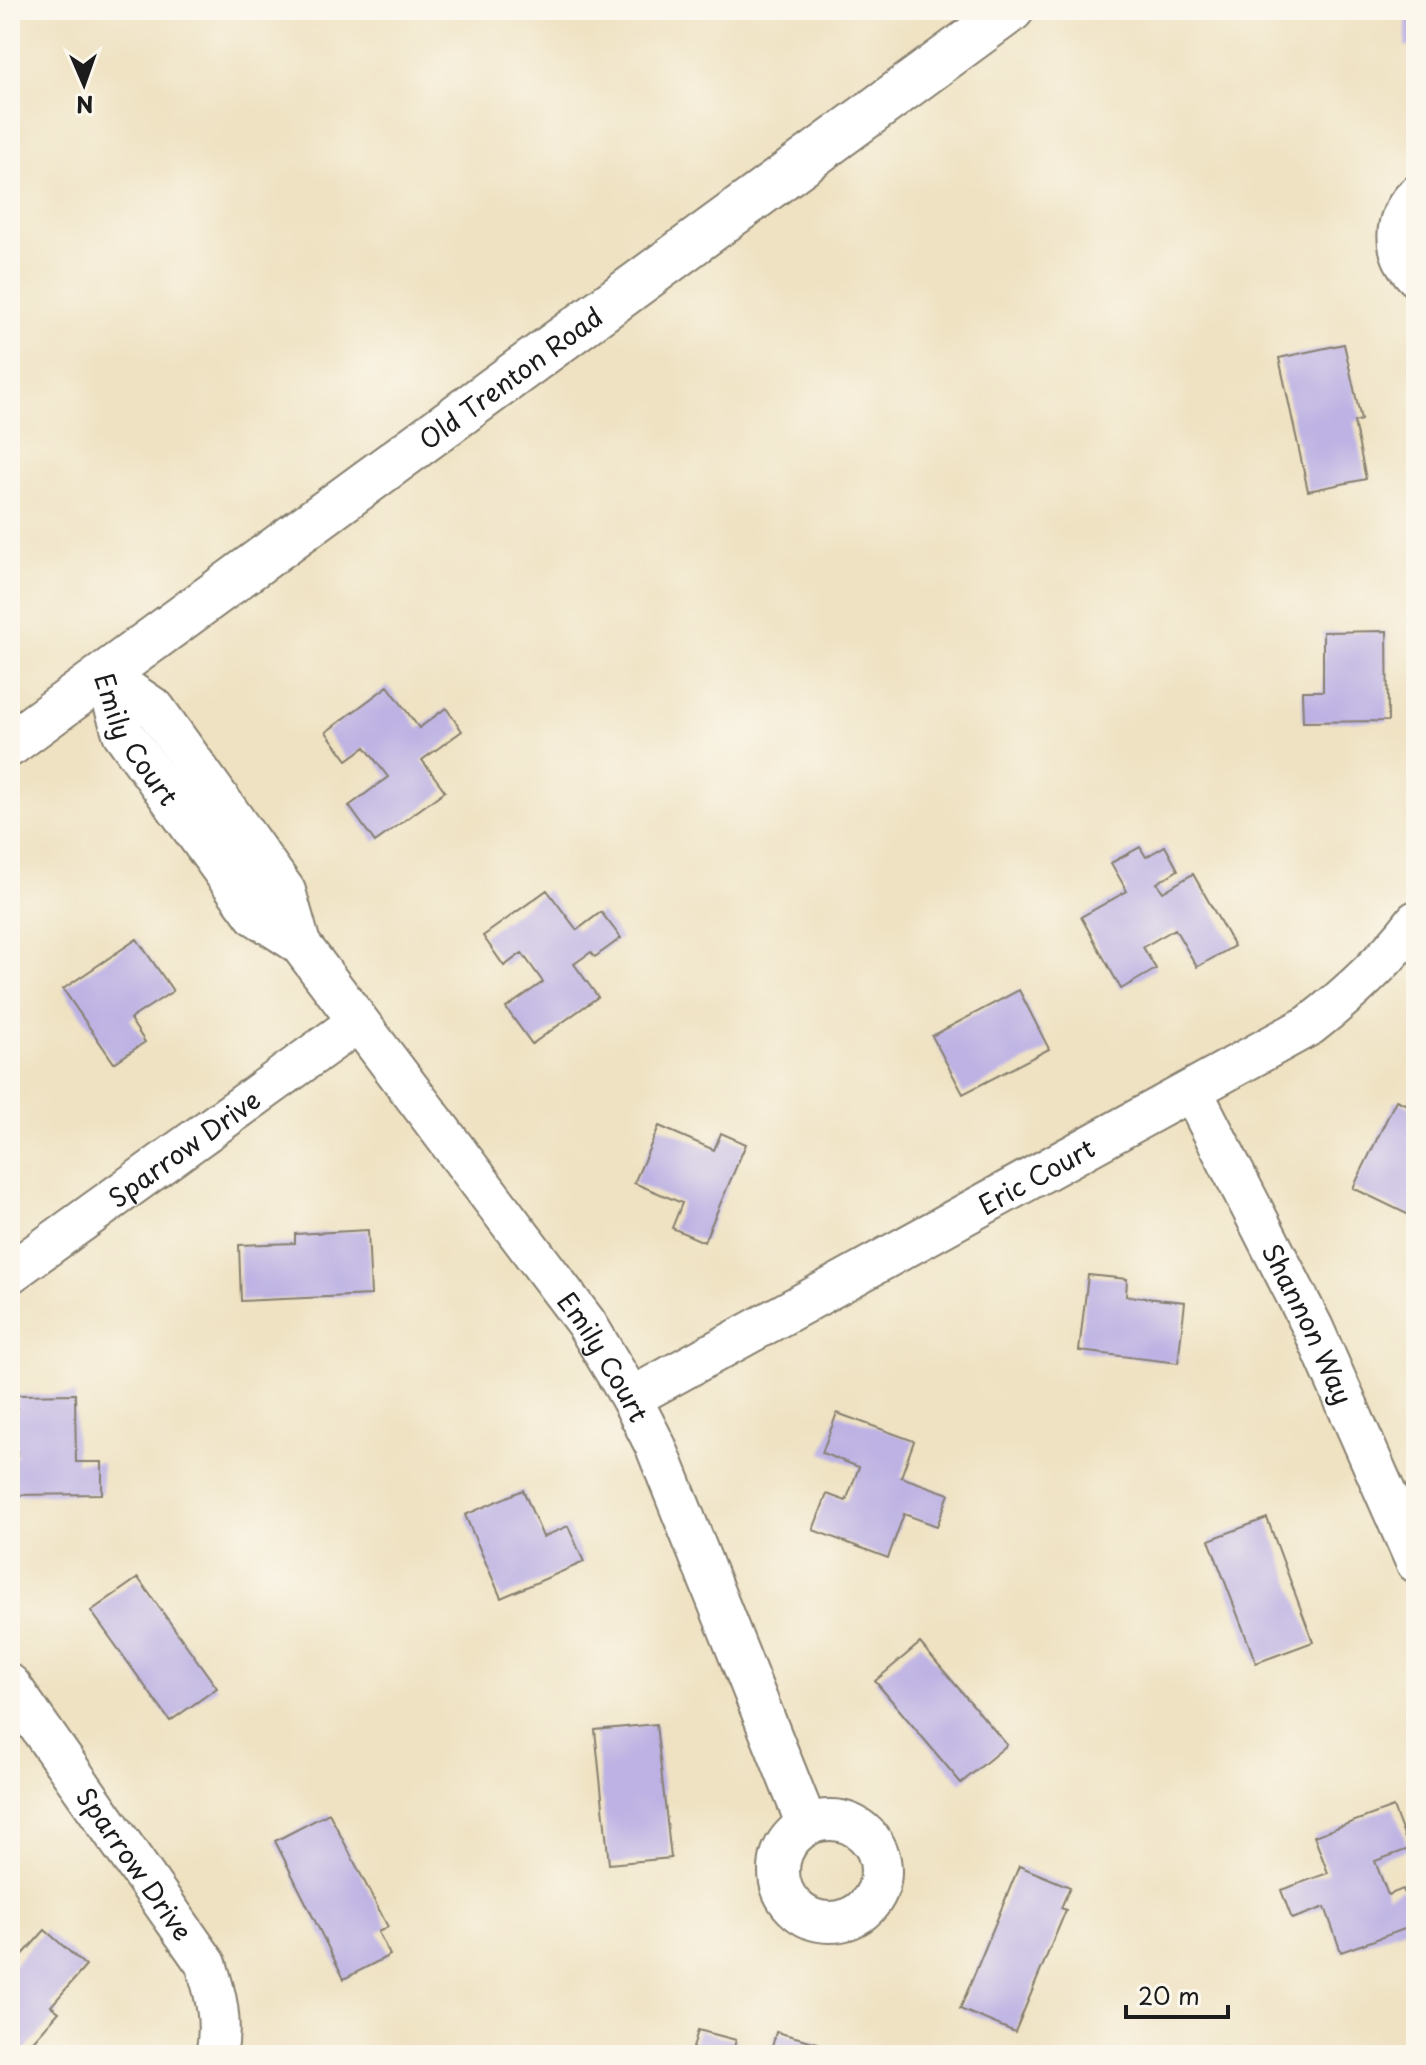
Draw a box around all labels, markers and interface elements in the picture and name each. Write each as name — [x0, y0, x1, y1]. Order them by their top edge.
north arrow — [44, 44, 124, 124]
text: N — [75, 89, 94, 122]
street label: Old Trenton Road — [410, 297, 610, 458]
street label: Emily Court — [86, 668, 189, 813]
street label: Sparrow Drive — [99, 1079, 268, 1216]
street label: Eric Court — [971, 1128, 1101, 1223]
street label: Shannon Way — [1253, 1236, 1364, 1410]
street label: Emily Court — [549, 1283, 659, 1428]
street label: Sparrow Drive — [68, 1779, 203, 1948]
scale bar — [1126, 1969, 1228, 2019]
text: 20 m — [1138, 1977, 1200, 2013]

